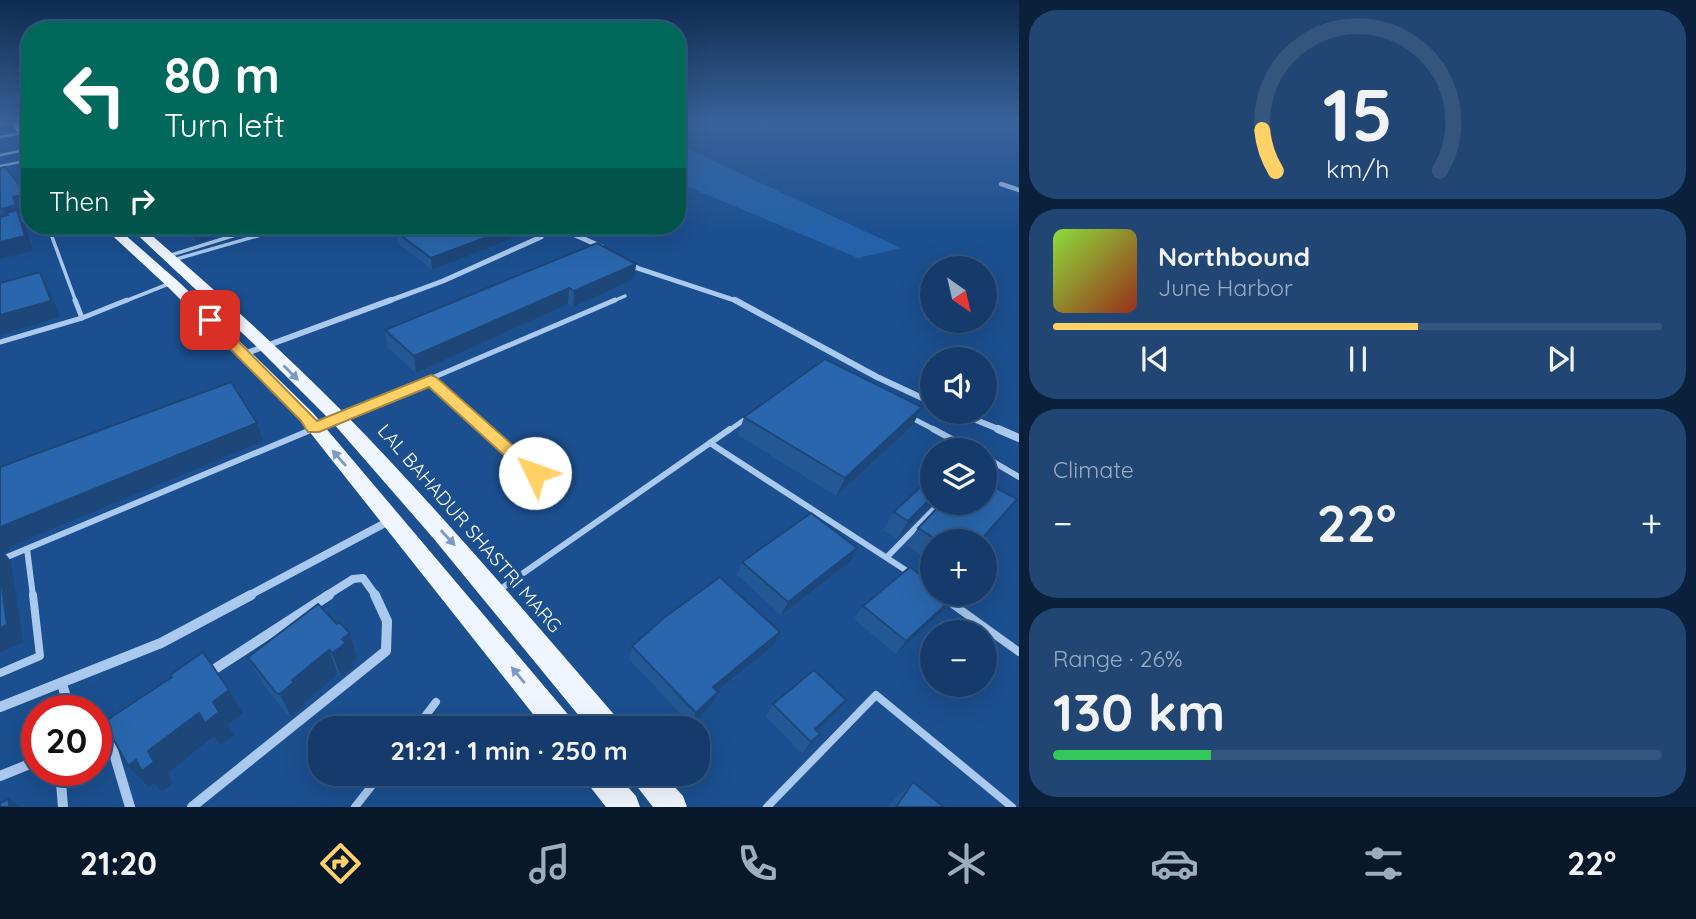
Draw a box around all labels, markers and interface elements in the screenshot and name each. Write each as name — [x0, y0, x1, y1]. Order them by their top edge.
text: 80 m — [164, 44, 280, 105]
icon: left — [49, 49, 140, 140]
text: 15 — [1322, 68, 1393, 159]
text: Turn left — [164, 105, 285, 145]
text: km/h — [1326, 152, 1389, 183]
icon: right — [123, 182, 161, 220]
text: Then — [49, 185, 109, 218]
text: Northbound — [1158, 240, 1310, 273]
north arrow — [920, 256, 998, 332]
map controls — [920, 256, 997, 697]
text: June Harbor — [1158, 273, 1293, 302]
pin — [180, 290, 240, 350]
icon: arrive — [191, 301, 229, 339]
icon: previous — [1136, 340, 1174, 378]
icon: pause — [1339, 340, 1377, 378]
icon: next — [1542, 340, 1580, 378]
button: sound — [920, 347, 997, 424]
one-way arrow — [283, 364, 300, 381]
street label: LAL BAHADUR SHASTRI MARG — [373, 419, 567, 637]
position arrow — [498, 436, 572, 510]
button: layers — [920, 438, 997, 515]
one-way arrow — [331, 449, 347, 467]
text: Climate — [1053, 455, 1134, 484]
text: 22° — [1317, 490, 1396, 555]
text: − — [1053, 499, 1073, 547]
text: + — [1641, 499, 1662, 547]
one-way arrow — [439, 529, 455, 546]
button: + — [920, 529, 997, 606]
button: − — [920, 620, 997, 697]
text: Range · 26% — [1053, 644, 1183, 673]
one-way arrow — [511, 666, 526, 684]
text: 130 km — [1053, 679, 1225, 744]
speed limit sign: 20 — [21, 695, 112, 786]
text: 21:21 · 1 min · 250 m — [390, 734, 628, 767]
icon: directions — [316, 839, 365, 888]
icon: music — [525, 839, 574, 888]
icon: phone — [733, 839, 782, 888]
icon: climate — [942, 839, 991, 888]
icon: car — [1150, 839, 1199, 888]
icon: filters — [1359, 839, 1408, 888]
text: 21:20 — [80, 843, 157, 883]
text: 22° — [1567, 843, 1616, 883]

